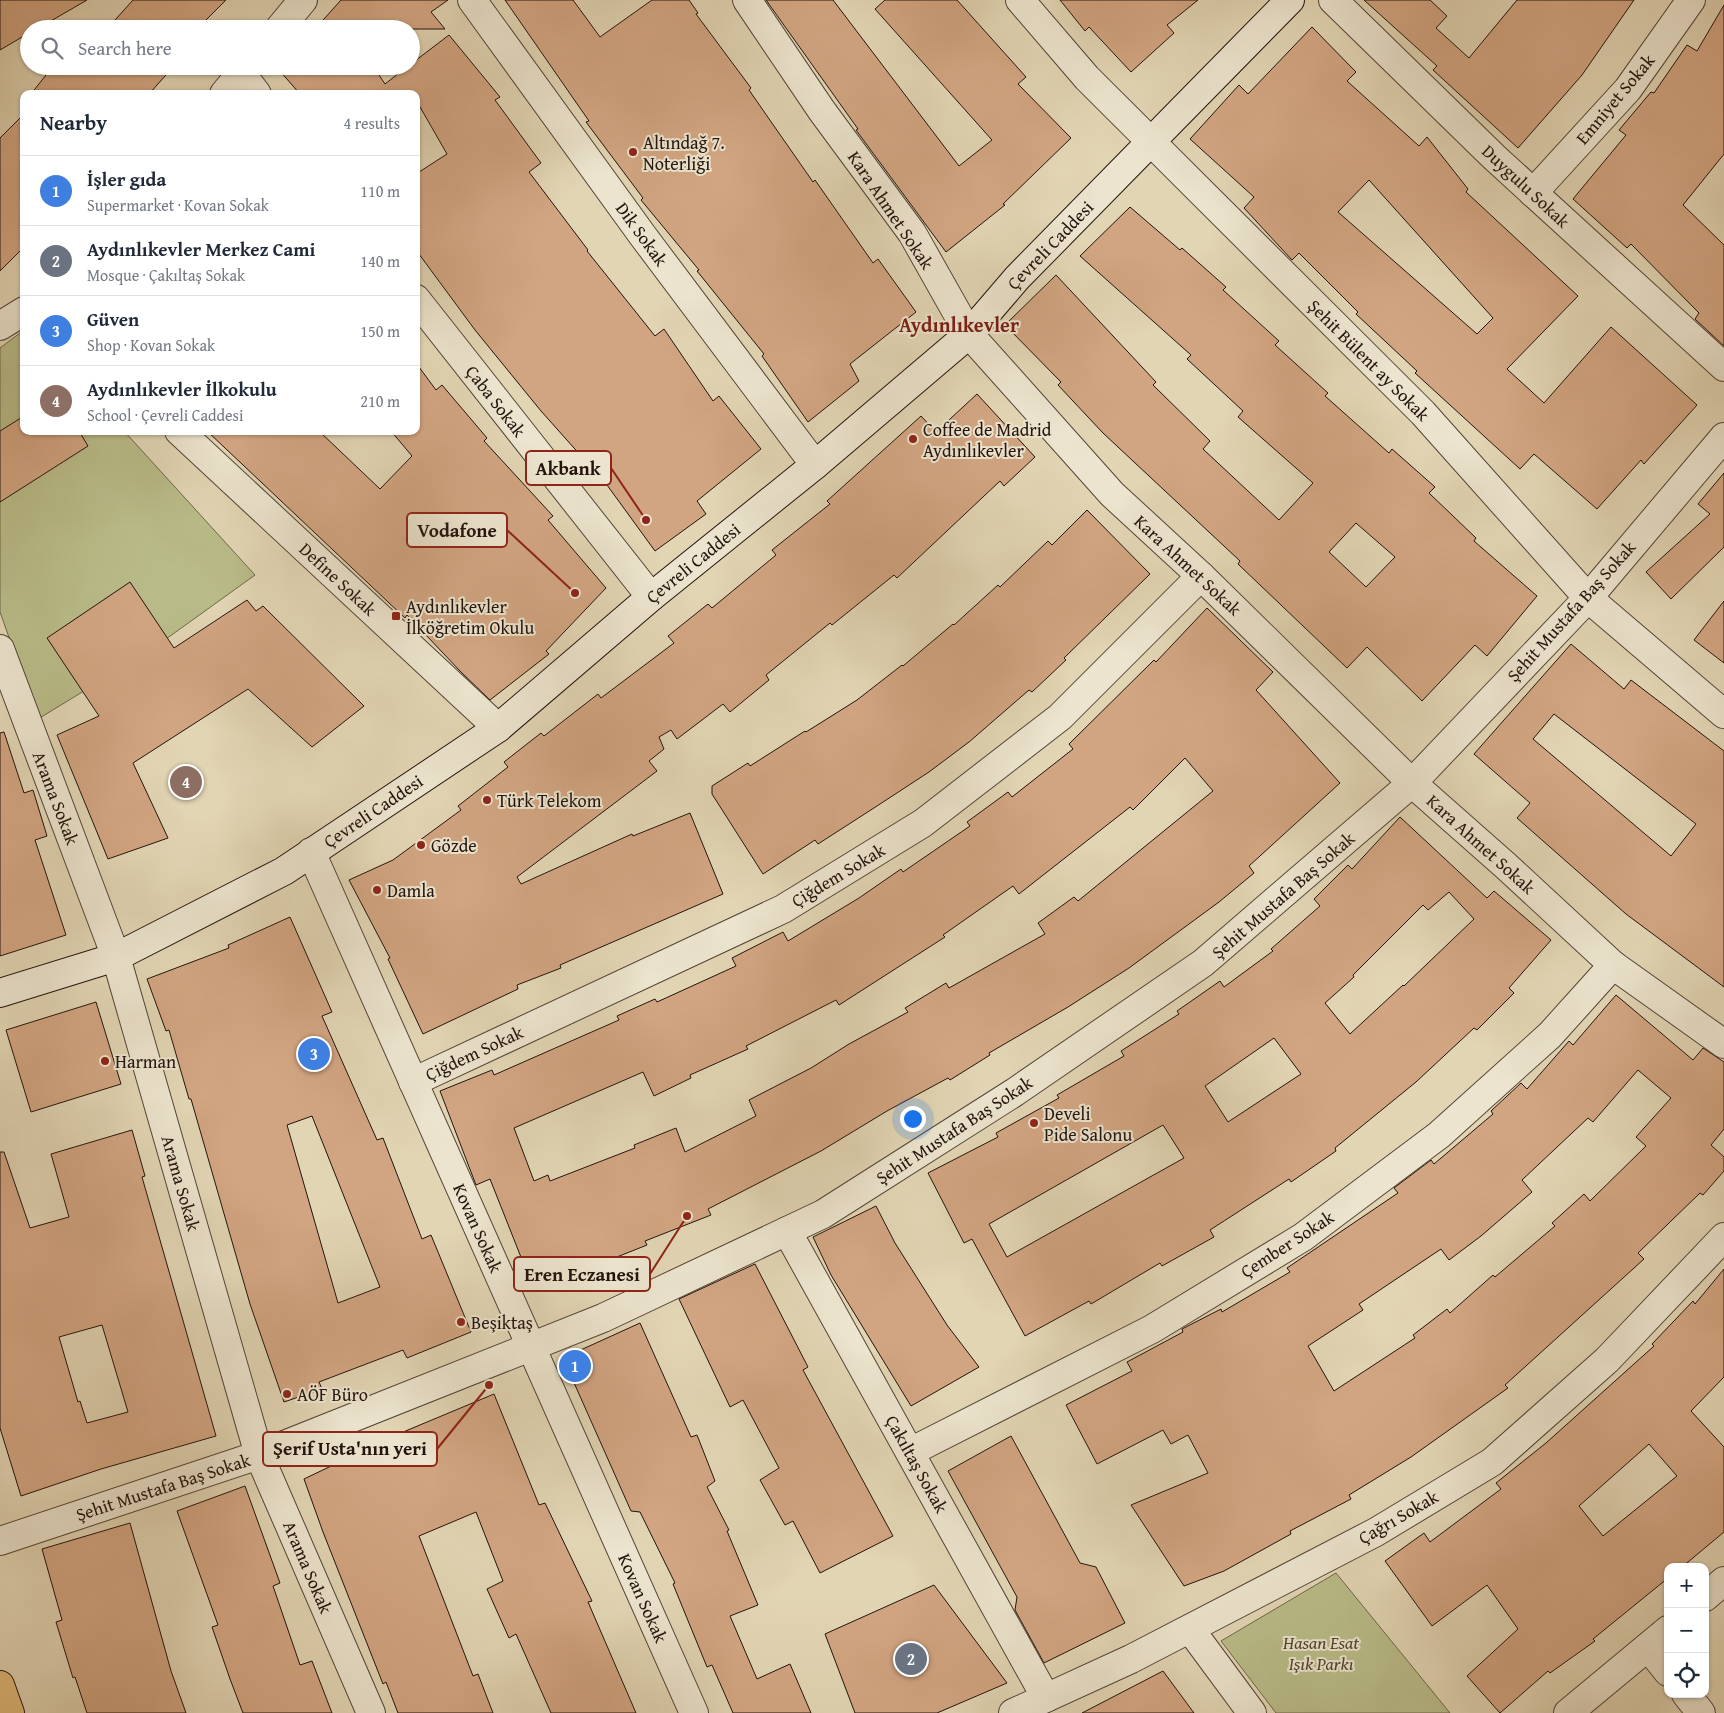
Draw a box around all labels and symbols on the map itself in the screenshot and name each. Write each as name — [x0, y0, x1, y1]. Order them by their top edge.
street label: Emniyet Sokak — [1569, 47, 1662, 150]
place label: Altındağ 7. Noterliği — [643, 129, 725, 177]
street label: Duygulu Sokak — [1476, 138, 1577, 235]
street label: Kara Ahmet Sokak — [841, 145, 941, 276]
marker: Altındağ 7. Noterliği — [627, 146, 639, 158]
street label: Çevreli Caddesi — [1000, 194, 1100, 296]
street label: Dik Sokak — [609, 196, 675, 273]
street label: Şehit Bülent ay Sokak — [1302, 293, 1437, 428]
district label: Aydınlıkevler — [899, 310, 1019, 339]
street label: Çaba Sokak — [459, 359, 533, 443]
place label: Coffee de Madrid Aydınlıkevler — [923, 416, 1052, 464]
marker: Coffee de Madrid Aydınlıkevler — [907, 433, 919, 445]
callout: Akbank — [526, 451, 611, 485]
text: Akbank — [535, 454, 601, 482]
street label: Kara Ahmet Sokak — [1128, 508, 1248, 623]
callout: Vodafone — [407, 513, 507, 547]
text: Vodafone — [417, 516, 497, 544]
street label: Çevreli Caddesi — [640, 516, 746, 610]
street label: Şehit Mustafa Baş Sokak — [1500, 534, 1643, 688]
street label: Define Sokak — [293, 536, 383, 623]
place label: Aydınlıkevler İlköğretim Okulu — [406, 593, 534, 641]
marker: Aydınlıkevler İlköğretim Okulu — [390, 610, 402, 622]
street label: Arama Sokak — [26, 747, 87, 850]
pin: 4 — [170, 763, 202, 801]
street label: Çevreli Caddesi — [318, 768, 428, 854]
place label: Türk Telekom — [497, 787, 602, 814]
street label: Kara Ahmet Sokak — [1421, 788, 1542, 901]
marker: Türk Telekom — [481, 794, 493, 806]
street label: Şehit Mustafa Baş Sokak — [1205, 825, 1361, 965]
place label: Gözde — [431, 832, 477, 859]
street label: Çiğdem Sokak — [786, 836, 891, 914]
marker: Gözde — [415, 839, 427, 851]
place label: Damla — [387, 877, 435, 904]
marker: Damla — [371, 884, 383, 896]
street label: Çiğdem Sokak — [421, 1018, 528, 1087]
pin: 3 — [298, 1035, 330, 1073]
place label: Harman — [115, 1048, 176, 1075]
marker: Harman — [99, 1055, 111, 1067]
street label: Şehit Mustafa Baş Sokak — [870, 1069, 1038, 1191]
place label: Develi Pide Salonu — [1044, 1100, 1132, 1148]
your location — [900, 1106, 926, 1132]
marker: Develi Pide Salonu — [1028, 1117, 1040, 1129]
street label: Arama Sokak — [154, 1132, 208, 1235]
street label: Kovan Sokak — [446, 1179, 510, 1278]
street label: Çember Sokak — [1235, 1203, 1340, 1284]
callout: Eren Eczanesi — [514, 1257, 650, 1291]
text: Eren Eczanesi — [524, 1260, 640, 1288]
place label: Beşiktaş — [471, 1309, 533, 1336]
marker: Beşiktaş — [455, 1316, 467, 1328]
pin: 1 — [559, 1347, 591, 1385]
place label: AÖF Büro — [297, 1381, 368, 1408]
marker: AÖF Büro — [281, 1388, 293, 1400]
street label: Çakıltaş Sokak — [879, 1410, 955, 1519]
callout: Şerif Usta'nın yeri — [263, 1432, 437, 1466]
text: Şerif Usta'nın yeri — [273, 1434, 427, 1462]
street label: Şehit Mustafa Baş Sokak — [72, 1446, 255, 1528]
street label: Çağrı Sokak — [1353, 1483, 1444, 1551]
street label: Arama Sokak — [276, 1516, 340, 1618]
street label: Kovan Sokak — [611, 1549, 675, 1648]
park label: Hasan Esat Işık Parkı — [1282, 1629, 1359, 1677]
pin: 2 — [895, 1640, 927, 1678]

